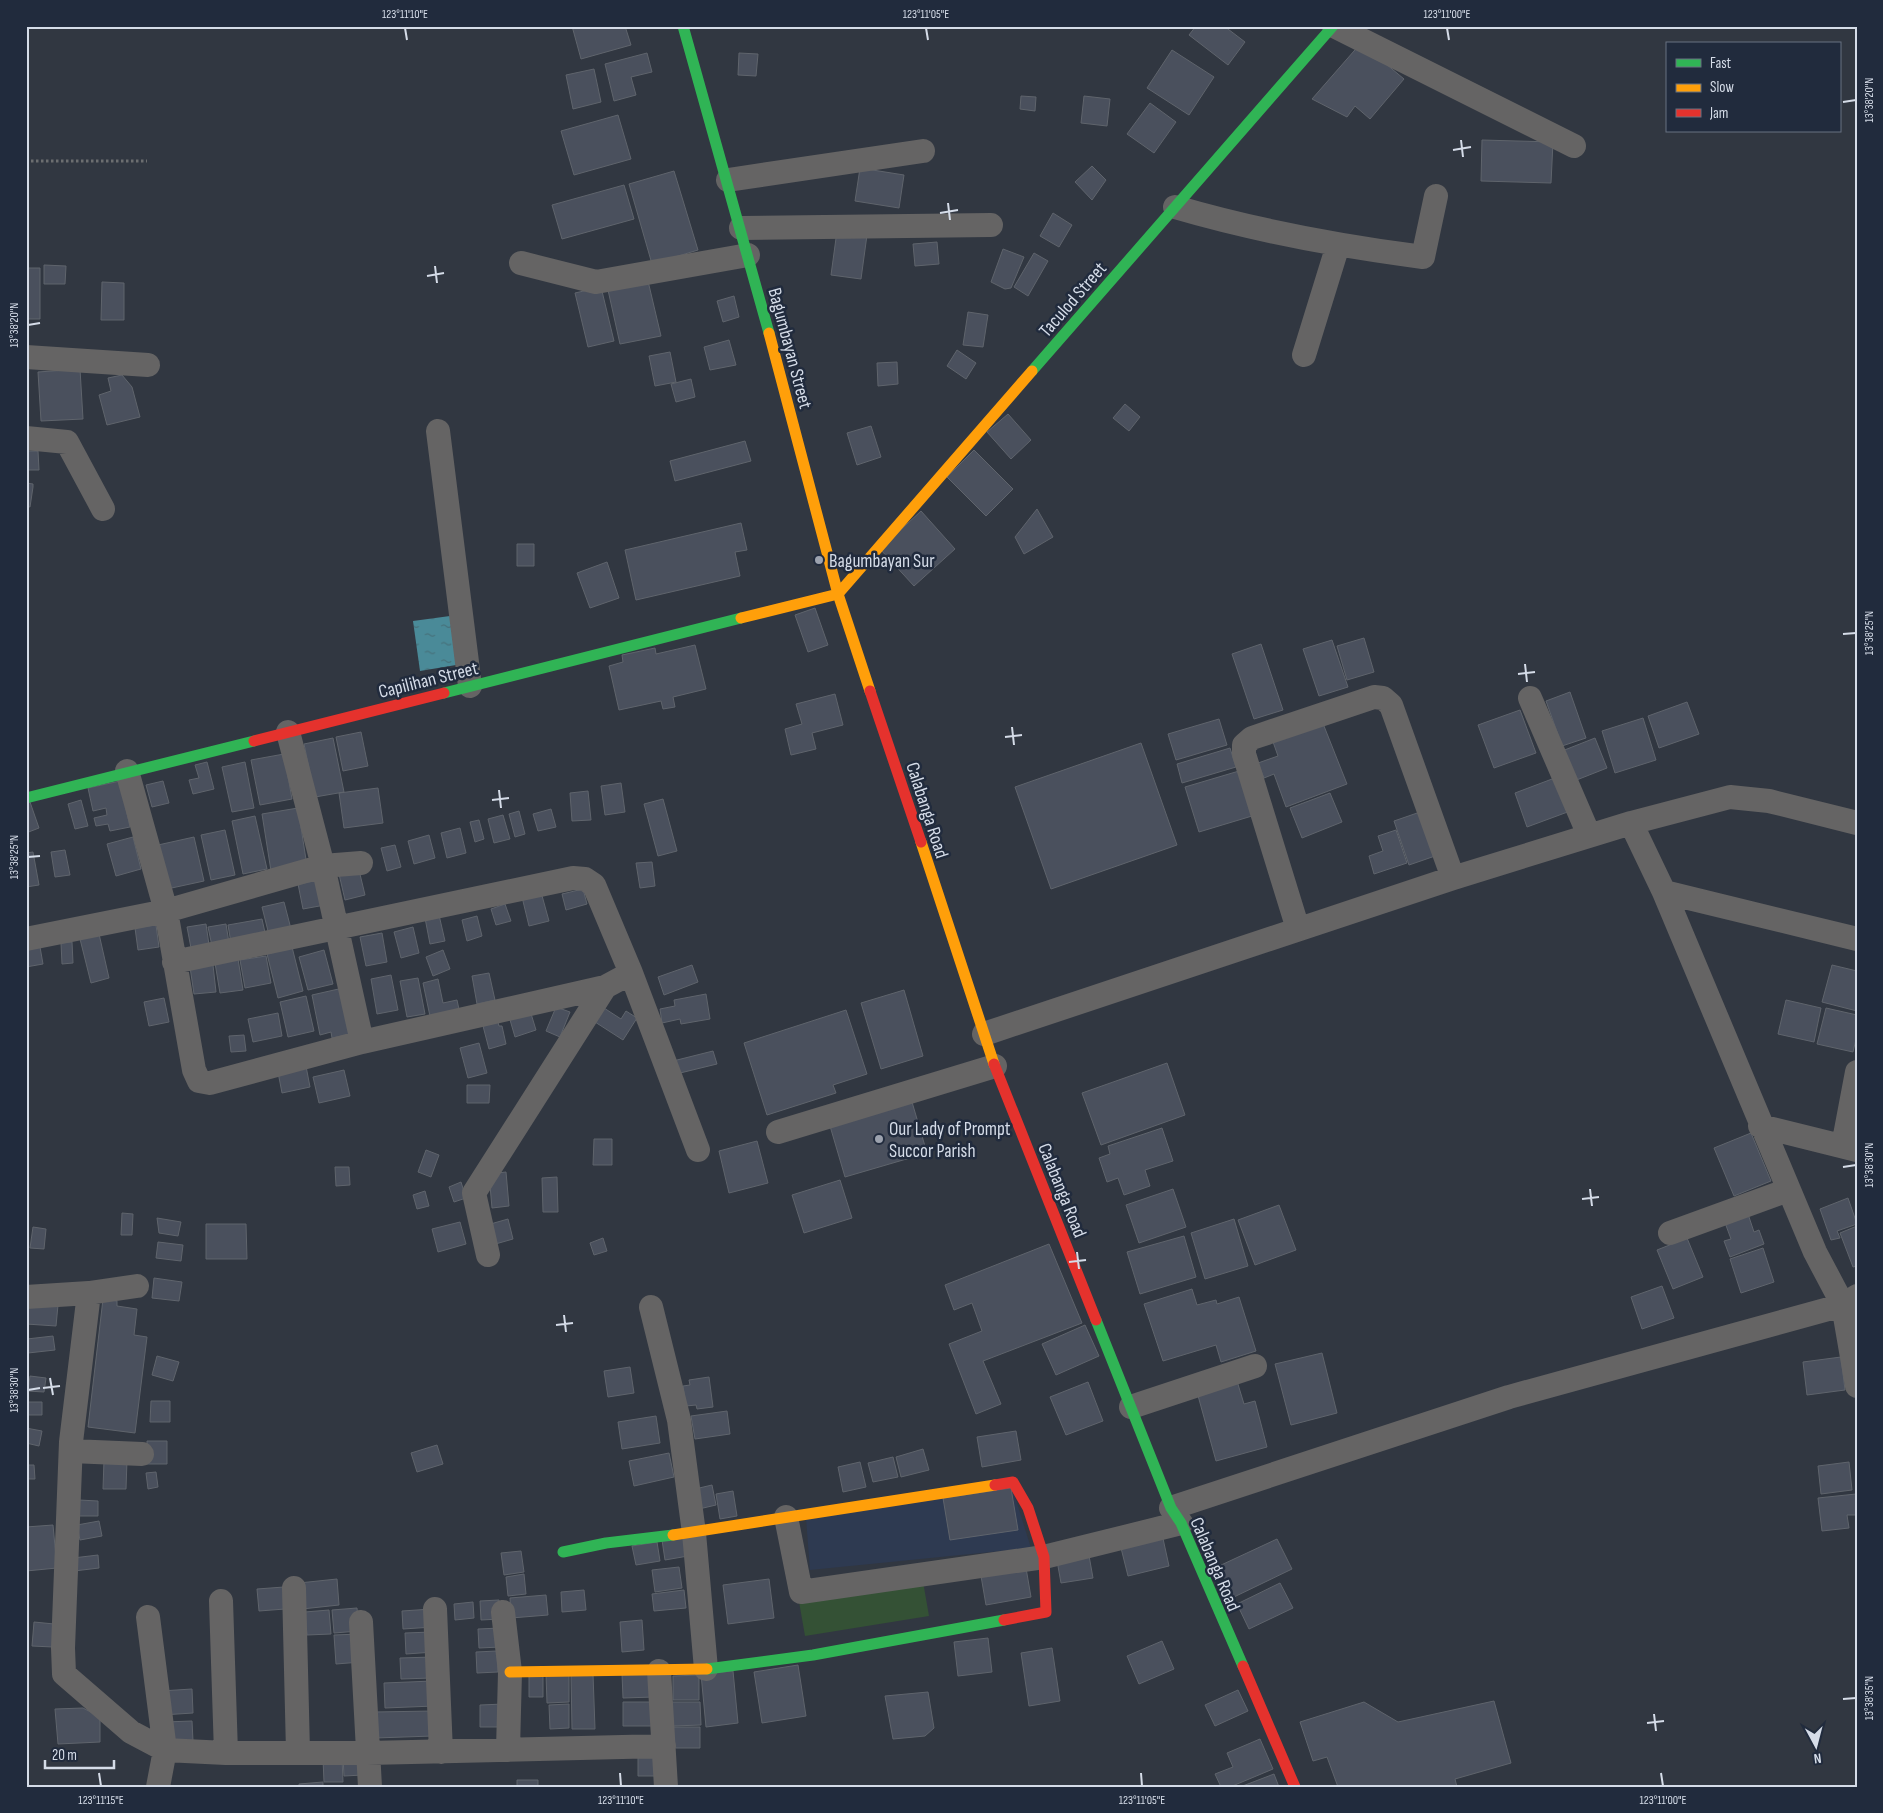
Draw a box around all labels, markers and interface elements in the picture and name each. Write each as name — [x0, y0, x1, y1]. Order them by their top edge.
text: 123°11'10"E — [382, 7, 428, 22]
text: 123°11'05"E — [903, 7, 949, 22]
text: 123°11'00"E — [1423, 7, 1471, 22]
legend — [1666, 42, 1840, 132]
text: Fast — [1710, 54, 1732, 73]
text: Slow — [1710, 78, 1734, 97]
text: 13°38'20"N — [1862, 78, 1877, 122]
text: Jam — [1709, 104, 1728, 123]
street label: Taculod Street — [1034, 258, 1112, 342]
street label: Bagumbayan Street — [762, 285, 817, 412]
text: 13°38'20"N — [7, 303, 22, 347]
place label: Bagumbayan Sur — [829, 550, 935, 573]
marker: Bagumbayan Sur — [813, 554, 825, 566]
text: 13°38'25"N — [1862, 611, 1877, 655]
street label: Capilihan Street — [376, 657, 481, 704]
street label: Calabanga Road — [900, 759, 953, 861]
text: 13°38'25"N — [7, 835, 22, 879]
place label: Our Lady of Prompt Succor Parish — [889, 1118, 1011, 1163]
marker: Our Lady of Prompt Succor Parish — [873, 1133, 885, 1145]
street label: Calabanga Road — [1032, 1140, 1091, 1241]
text: 13°38'30"N — [1862, 1143, 1877, 1187]
text: 13°38'30"N — [7, 1368, 22, 1412]
street label: Calabanga Road — [1185, 1514, 1245, 1615]
text: 13°38'35"N — [1862, 1676, 1877, 1720]
north arrow — [1790, 1720, 1840, 1770]
scale bar — [45, 1738, 114, 1770]
text: 20 m — [52, 1746, 77, 1765]
text: N — [1813, 1750, 1822, 1767]
text: 123°11'15"E — [78, 1793, 124, 1808]
text: 123°11'10"E — [598, 1793, 644, 1808]
text: 123°11'05"E — [1119, 1793, 1165, 1808]
text: 123°11'00"E — [1639, 1793, 1687, 1808]

